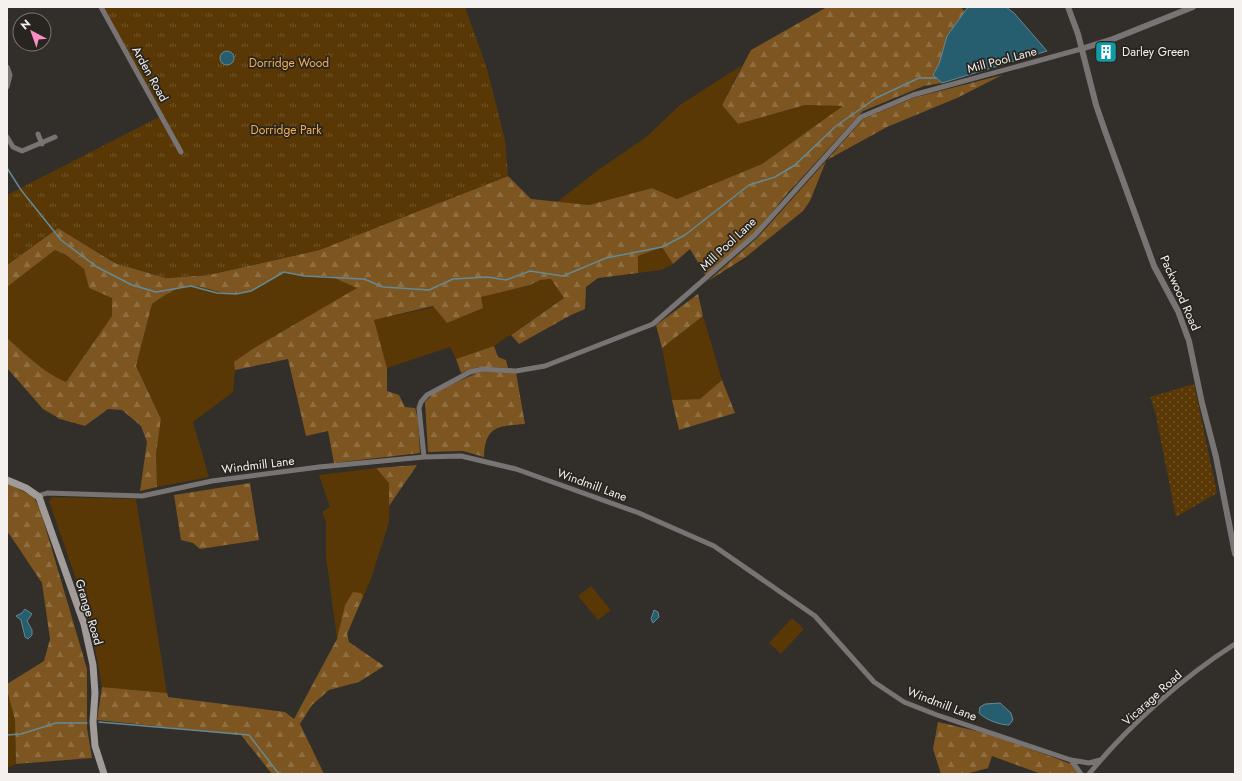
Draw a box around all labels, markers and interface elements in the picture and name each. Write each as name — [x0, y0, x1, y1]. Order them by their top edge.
north arrow — [12, 12, 52, 52]
text: N — [17, 16, 34, 33]
building icon: Darley Green — [1093, 39, 1119, 65]
street label: Mill Pool Lane — [965, 42, 1039, 78]
street label: Arden Road — [127, 43, 173, 105]
place label: Darley Green — [1122, 43, 1190, 61]
park label: Dorridge Wood — [249, 54, 329, 72]
park label: Dorridge Park — [251, 121, 322, 139]
street label: Mill Pool Lane — [696, 213, 760, 275]
street label: Packwood Road — [1155, 253, 1205, 333]
street label: Windmill Lane — [220, 452, 296, 478]
street label: Windmill Lane — [554, 464, 630, 506]
street label: Grange Road — [70, 577, 108, 647]
street label: Vicarage Road — [1118, 666, 1186, 730]
street label: Windmill Lane — [905, 682, 979, 726]

